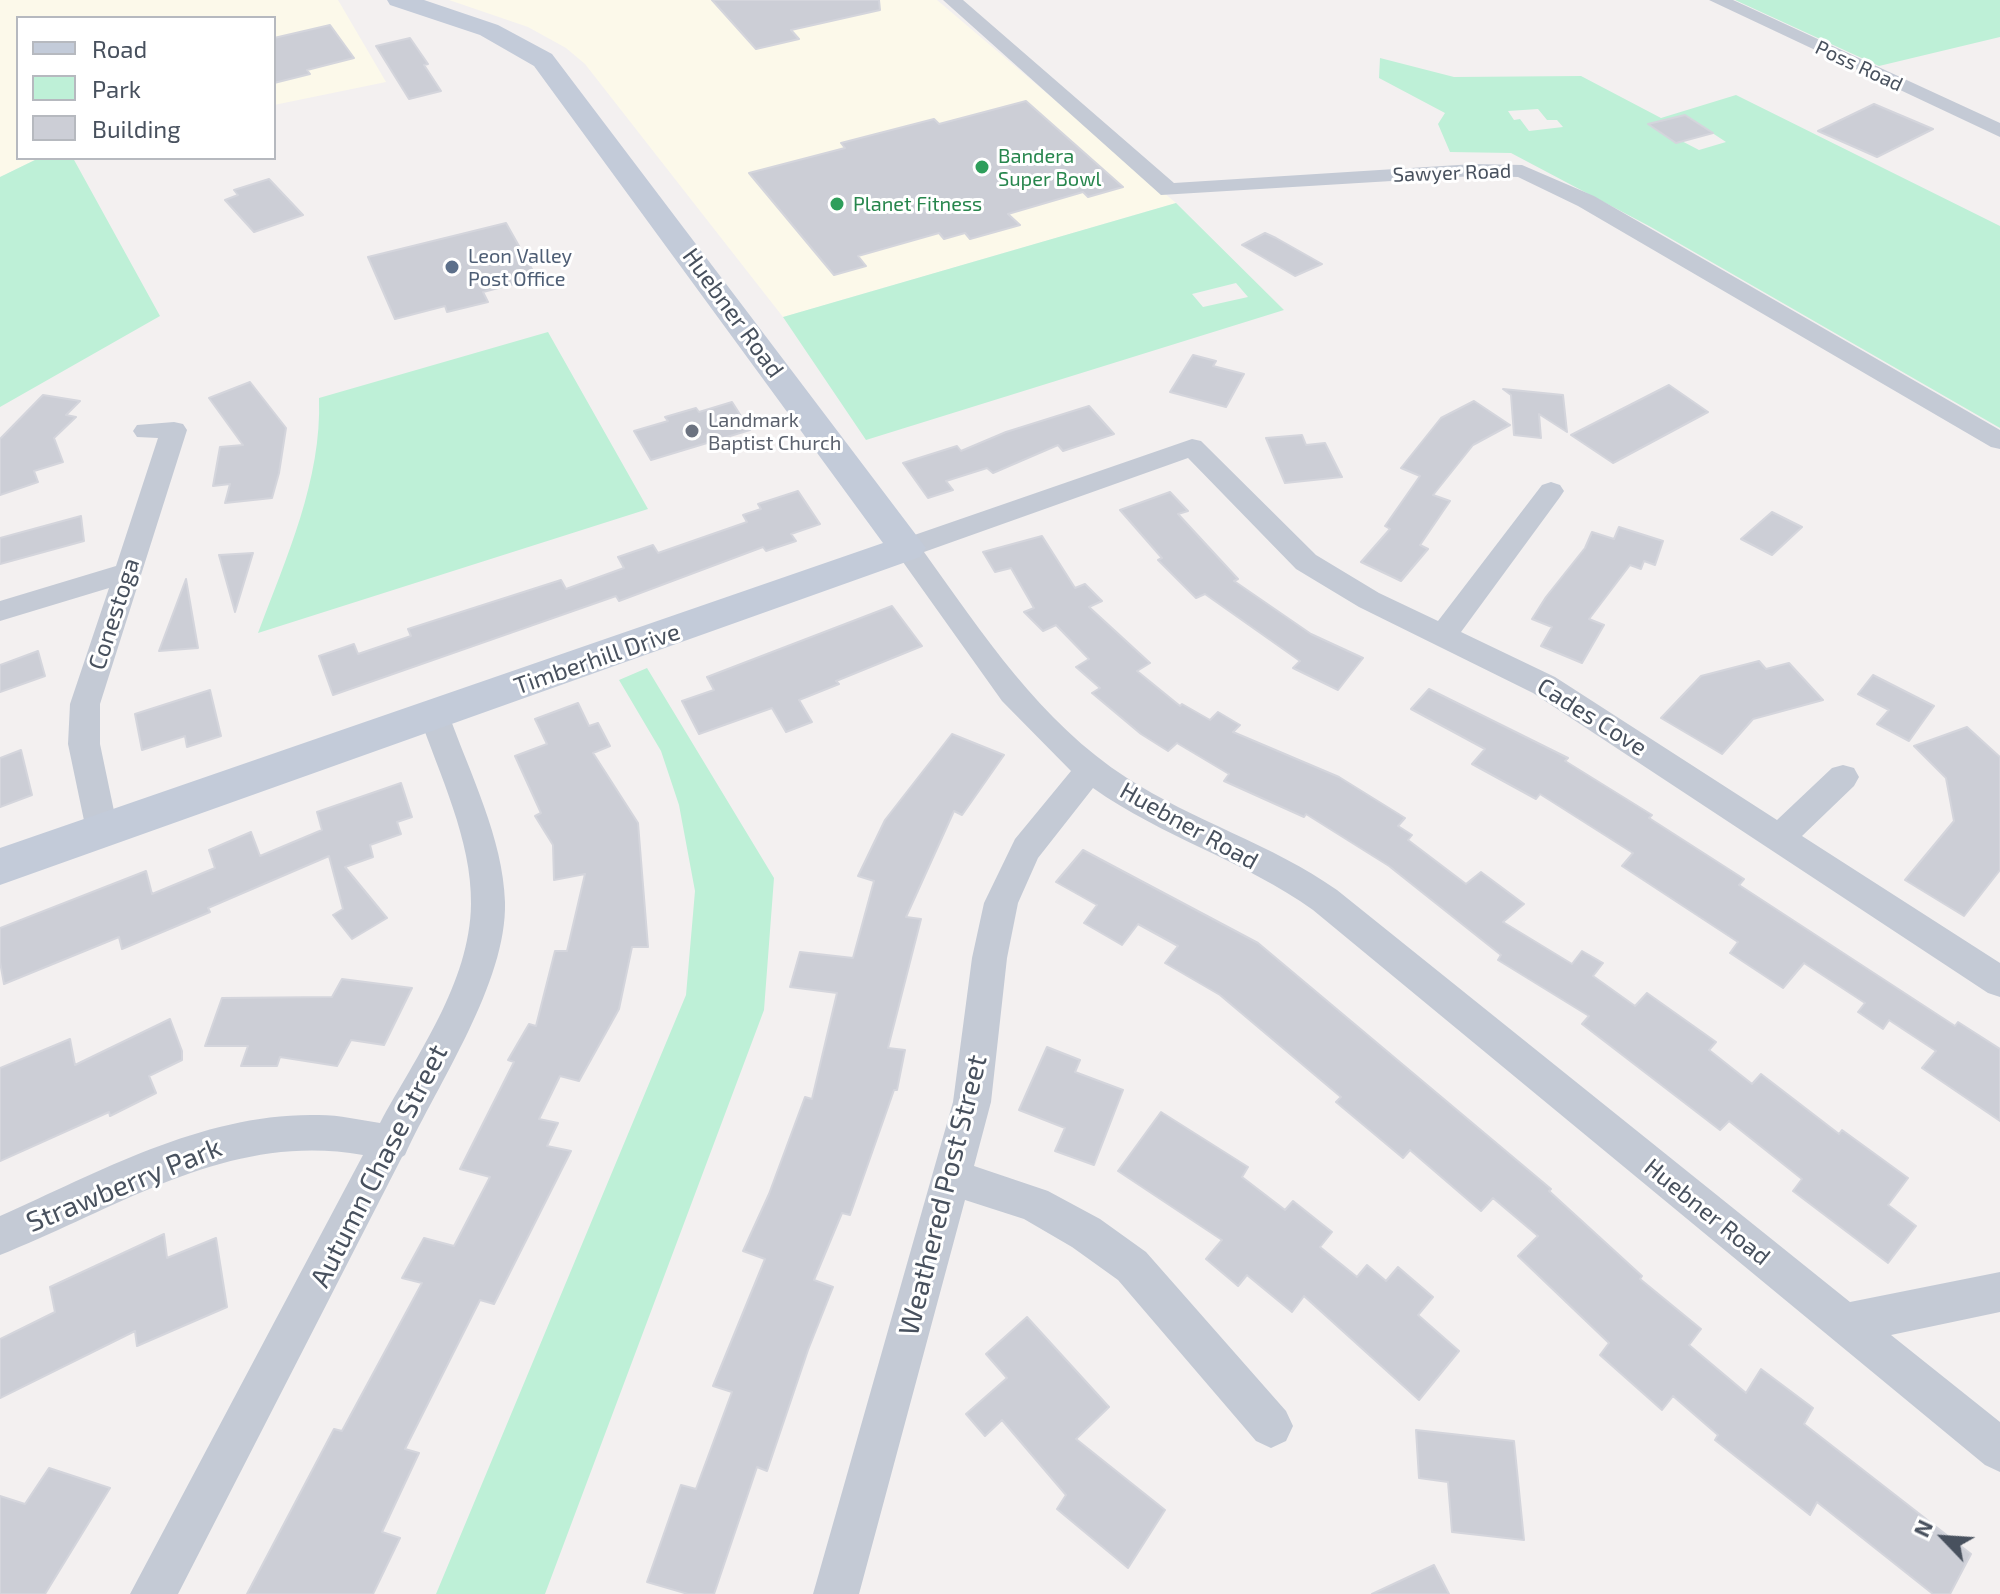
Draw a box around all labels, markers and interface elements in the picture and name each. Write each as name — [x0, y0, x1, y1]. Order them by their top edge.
legend — [16, 16, 276, 160]
text: Road — [92, 34, 147, 63]
street label: Poss Road — [1811, 35, 1907, 97]
text: Park — [92, 74, 141, 103]
text: Building — [92, 114, 181, 143]
place label: Bandera Super Bowl — [998, 144, 1102, 191]
marker: Bandera Super Bowl — [973, 158, 991, 176]
street label: Sawyer Road — [1392, 159, 1512, 187]
place label: Planet Fitness — [853, 192, 982, 216]
marker: Planet Fitness — [828, 195, 846, 213]
street label: Huebner Road — [676, 243, 790, 383]
place label: Leon Valley Post Office — [468, 244, 572, 291]
marker: Leon Valley Post Office — [443, 258, 461, 276]
place label: Landmark Baptist Church — [708, 408, 841, 455]
marker: Landmark Baptist Church — [683, 422, 701, 440]
street label: Conestoga — [82, 555, 146, 673]
street label: Timberhill Drive — [510, 617, 684, 701]
street label: Cades Cove — [1532, 672, 1652, 762]
street label: Huebner Road — [1115, 776, 1263, 876]
street label: Autumn Chase Street — [303, 1039, 455, 1293]
street label: Weathered Post Street — [892, 1051, 994, 1339]
street label: Strawberry Park — [21, 1131, 227, 1239]
street label: Huebner Road — [1638, 1153, 1776, 1271]
north arrow — [1904, 1498, 1984, 1578]
text: N — [1907, 1515, 1937, 1541]

